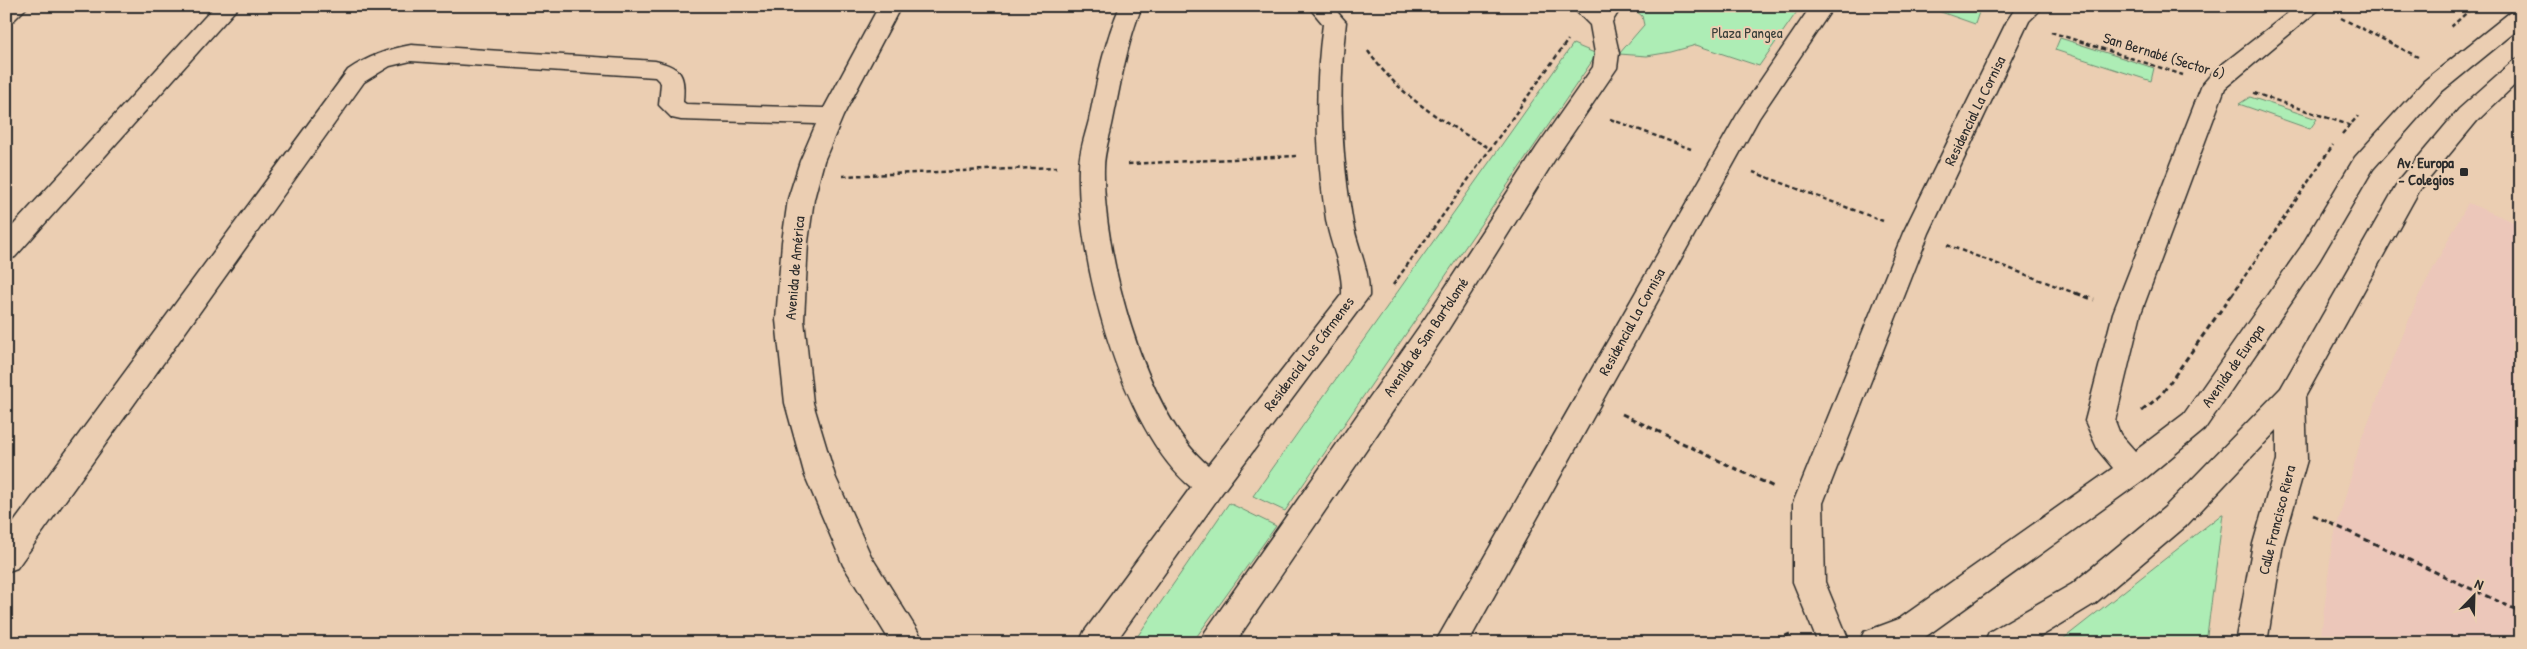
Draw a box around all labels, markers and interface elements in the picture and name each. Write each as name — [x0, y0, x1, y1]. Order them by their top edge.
park label: Plaza Pangea — [1711, 22, 1783, 43]
street label: San Bernabé (Sector 6) — [2101, 27, 2228, 84]
street label: Residencial La Cornisa — [1939, 52, 2010, 169]
place label: Av. Europa - Colegios — [2397, 152, 2454, 191]
marker: Av. Europa - Colegios — [2458, 166, 2470, 178]
street label: Avenida de América — [780, 215, 810, 321]
street label: Residencial La Cornisa — [1593, 264, 1670, 379]
street label: Avenida de San Bartolomé — [1378, 273, 1473, 400]
street label: Residencial Los Cármenes — [1259, 292, 1359, 415]
street label: Avenida de Europa — [2196, 320, 2269, 411]
street label: Calle Francisco Riera — [2253, 463, 2300, 577]
north arrow — [2450, 572, 2500, 622]
text: N — [2472, 573, 2487, 594]

